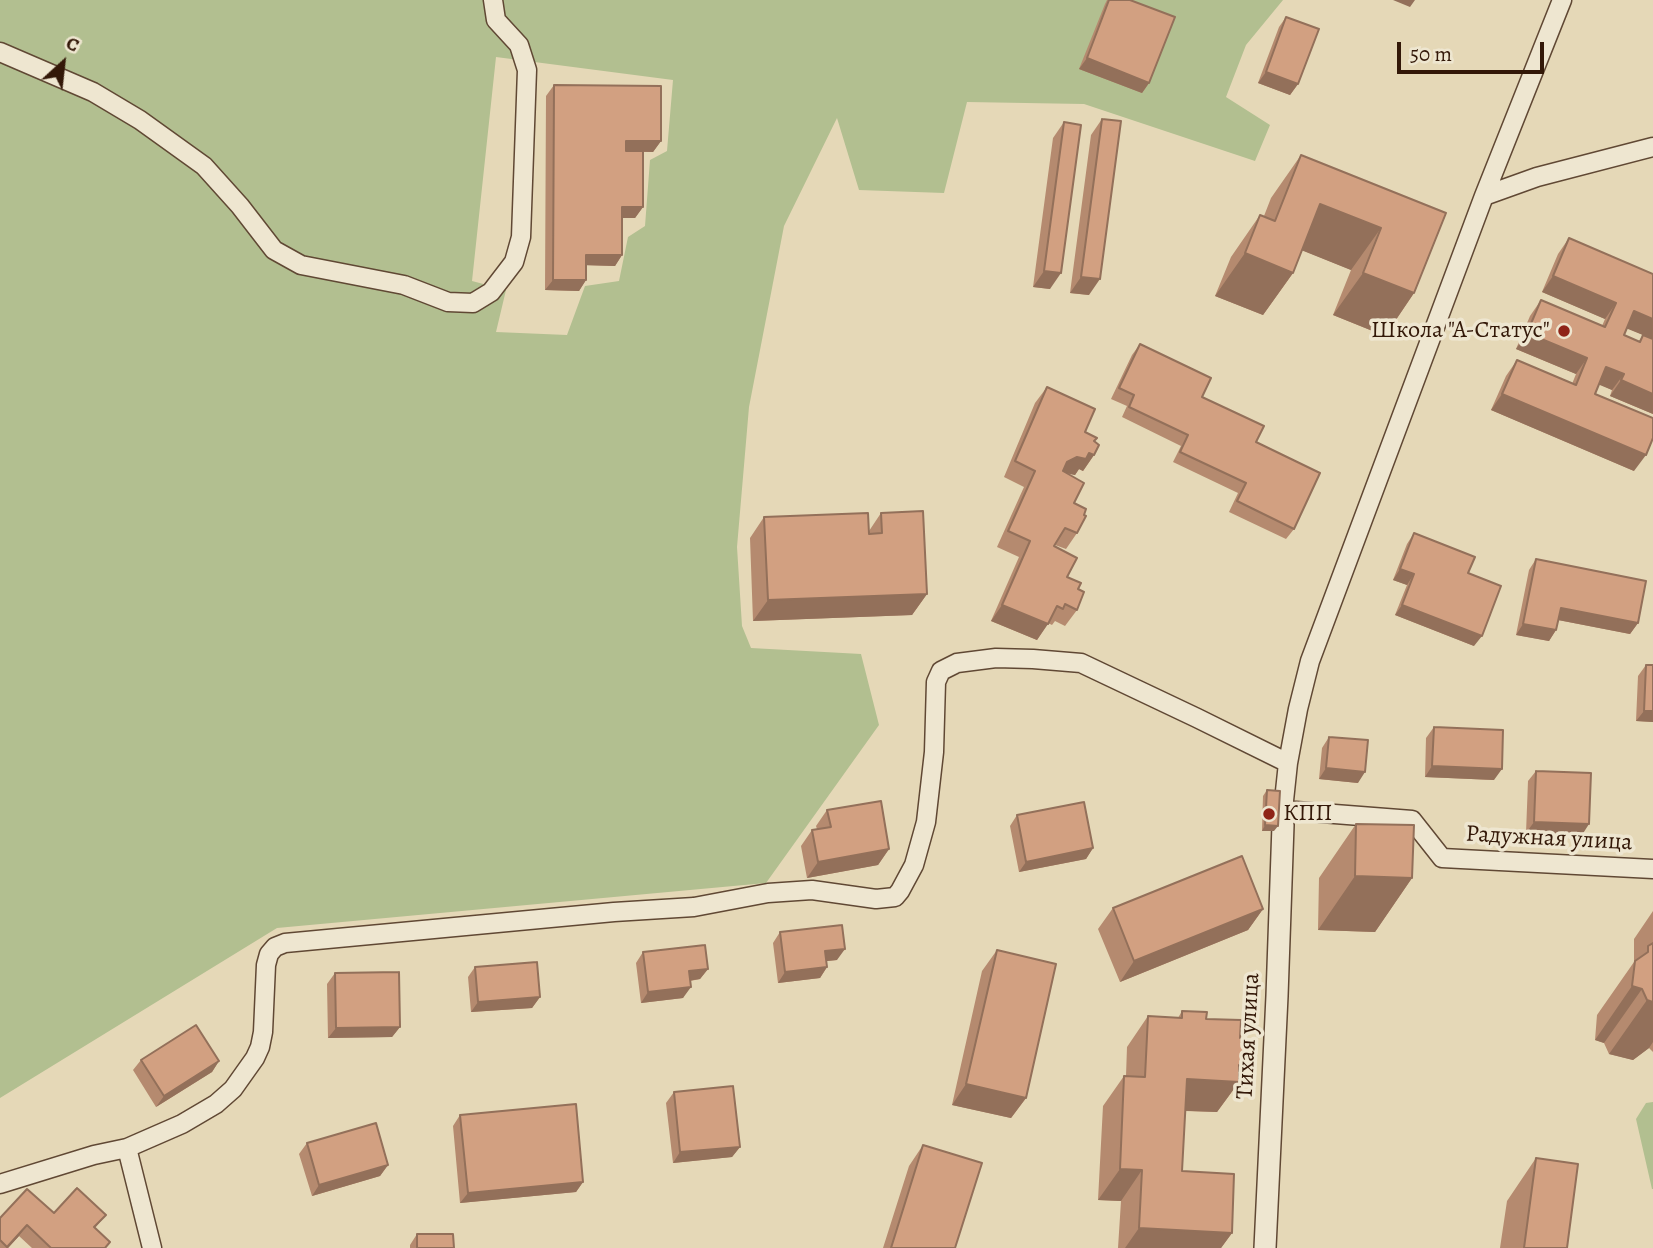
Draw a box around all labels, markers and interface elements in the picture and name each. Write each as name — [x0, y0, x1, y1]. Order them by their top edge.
north arrow — [28, 28, 98, 98]
scale bar — [1401, 28, 1548, 72]
text: С — [61, 30, 84, 59]
text: 50 m — [1410, 40, 1452, 68]
place label: Школа "А-Статус" — [1371, 317, 1550, 345]
marker: Школа "А-Статус" — [1556, 323, 1572, 339]
place label: КПП — [1283, 800, 1332, 828]
marker: КПП — [1261, 806, 1277, 822]
street label: Радужная улица — [1465, 820, 1633, 858]
street label: Тихая улица — [1231, 972, 1267, 1100]

